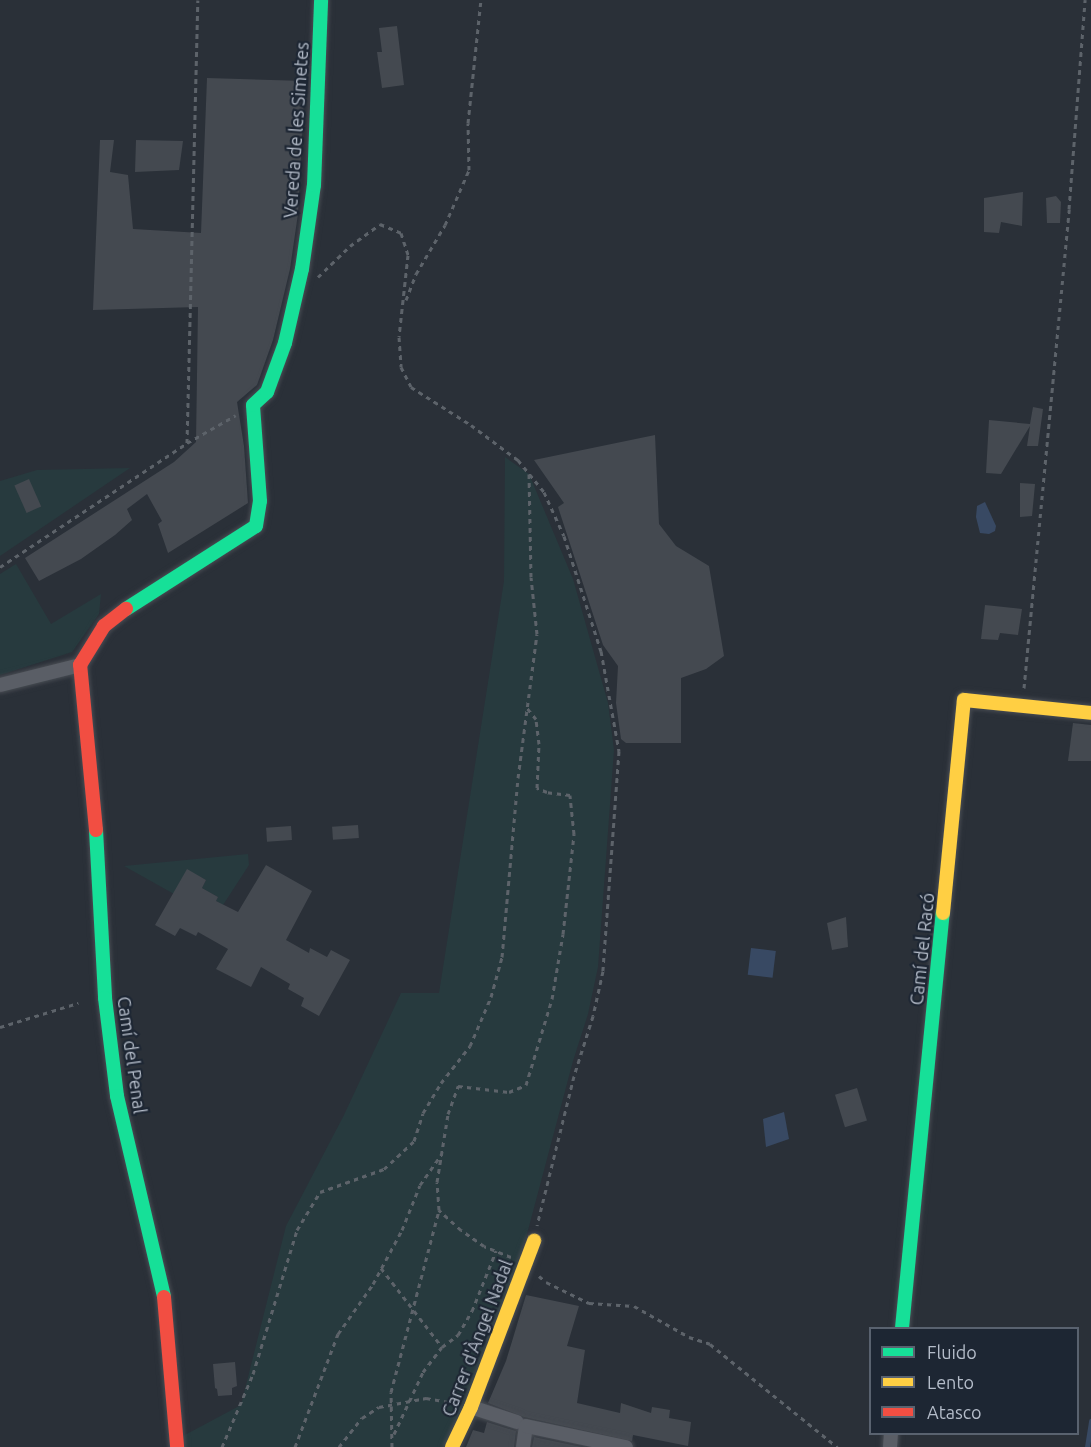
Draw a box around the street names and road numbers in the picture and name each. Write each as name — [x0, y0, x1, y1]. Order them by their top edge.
street label: Vereda de les Simetes — [279, 41, 313, 219]
street label: Camí del Racó — [905, 892, 939, 1006]
street label: Camí del Penal — [113, 995, 151, 1115]
street label: Carrer d'Àngel Nadal — [437, 1257, 517, 1419]

